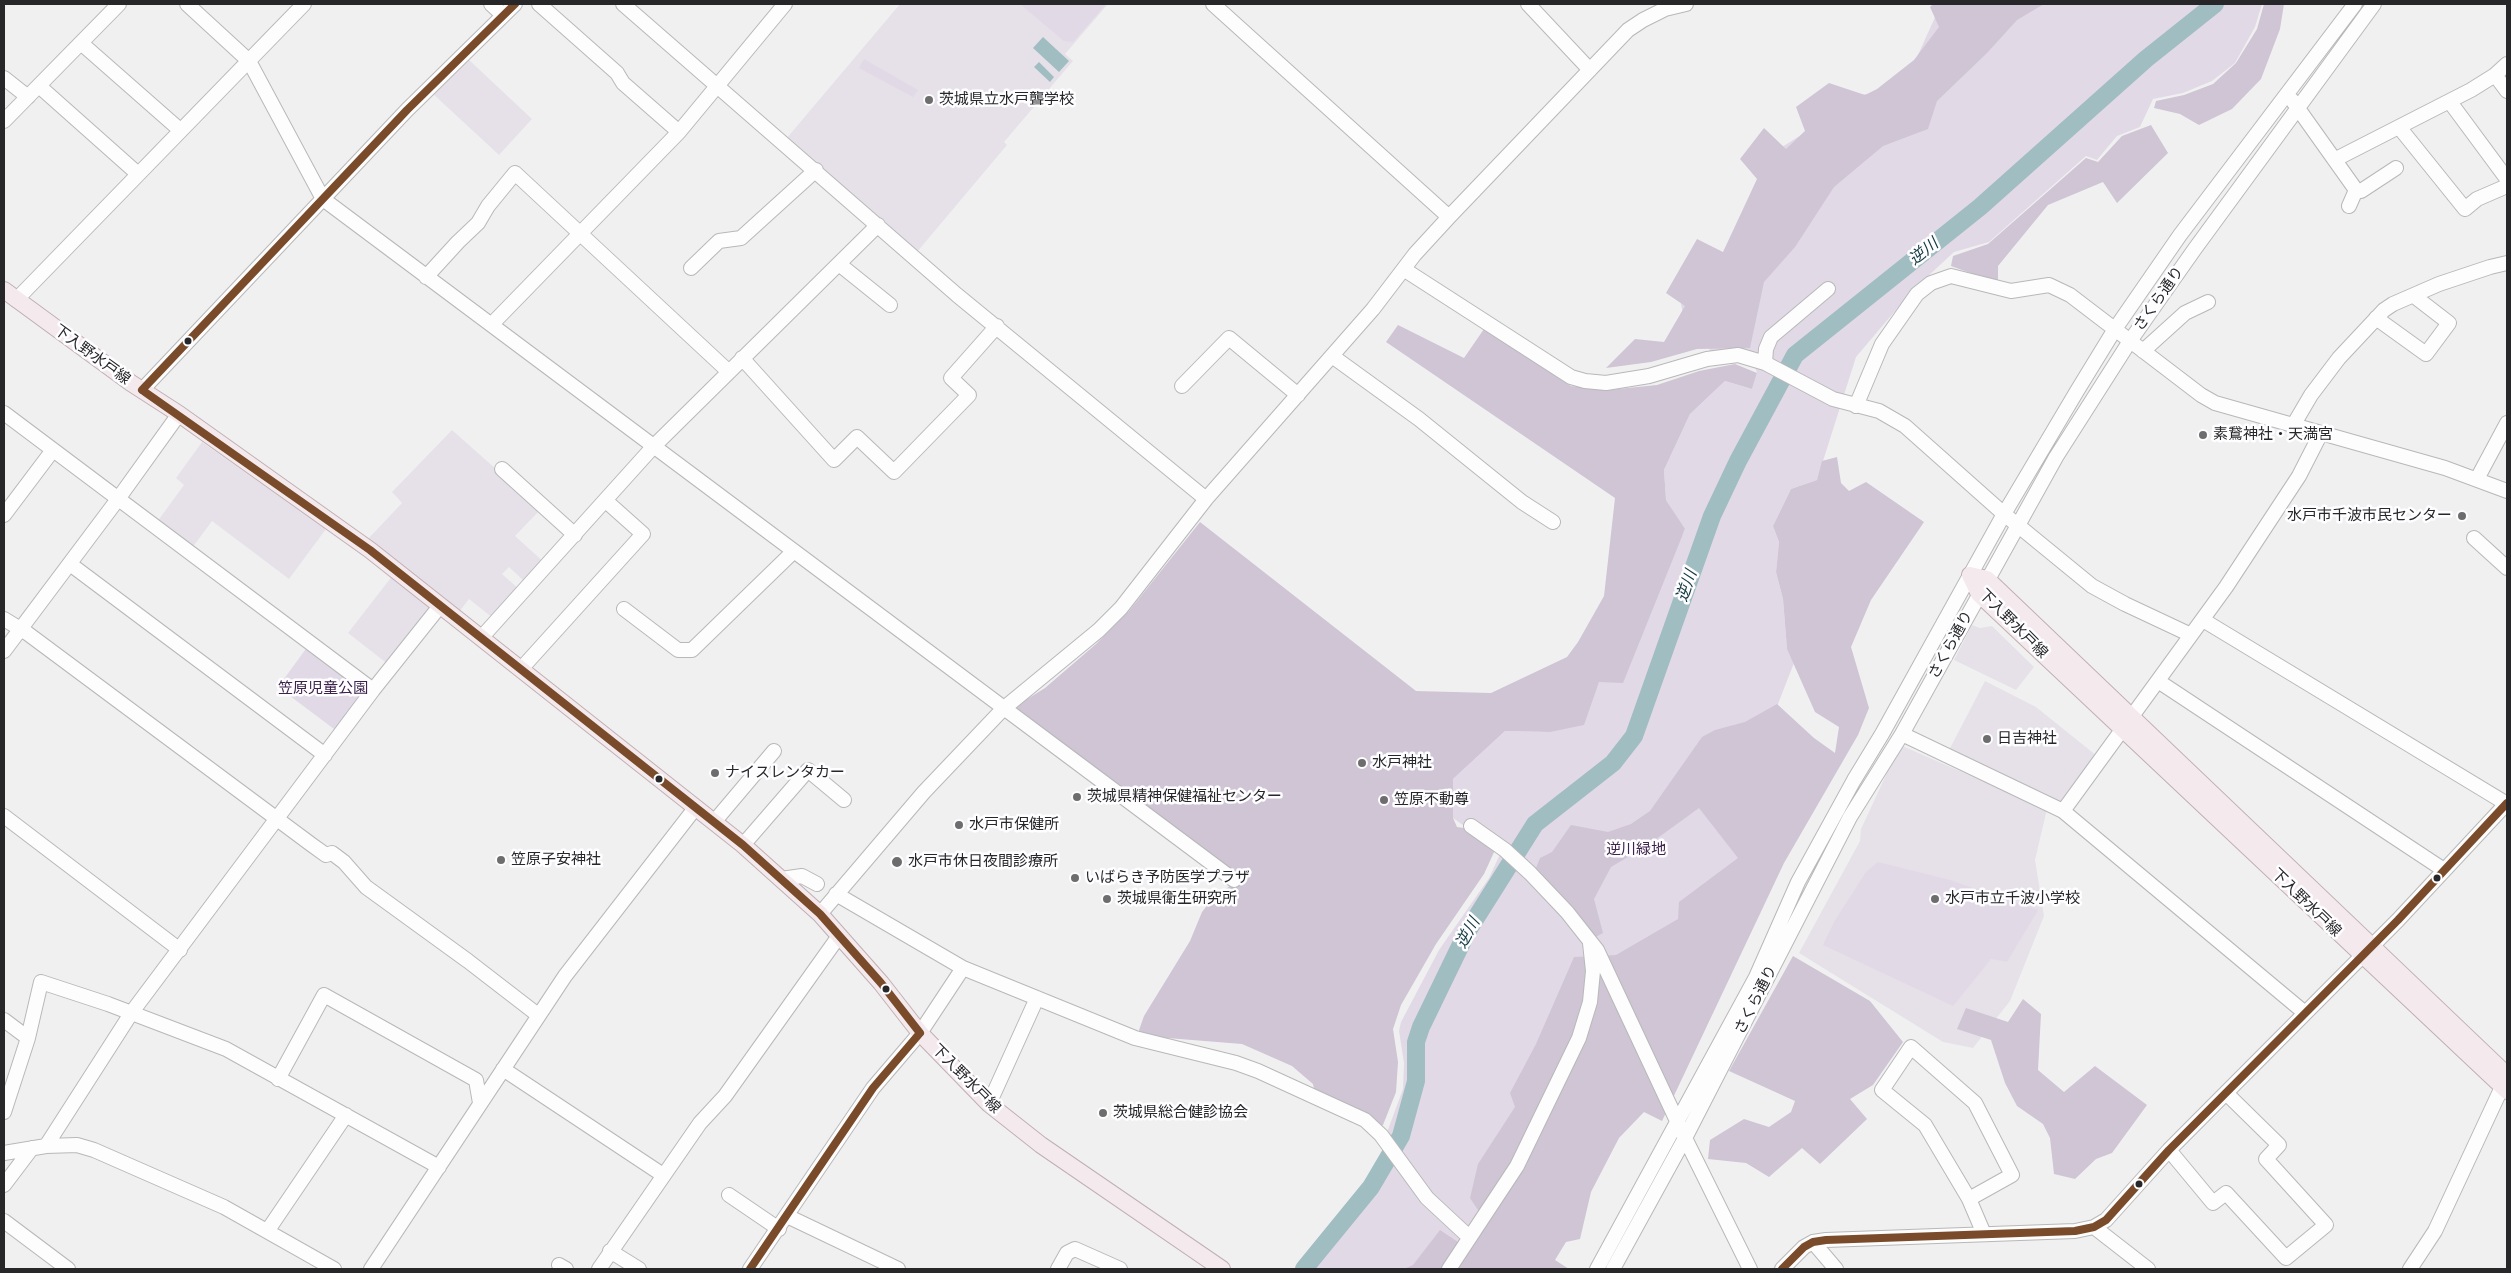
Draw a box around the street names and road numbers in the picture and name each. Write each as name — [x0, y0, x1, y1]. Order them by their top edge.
street label: さくら通り — [2130, 263, 2188, 335]
street label: 下入野水戸線 — [50, 321, 134, 389]
street label: 下入野水戸線 — [1975, 586, 2051, 662]
street label: さくら通り — [1925, 608, 1977, 682]
street label: 下入野水戸線 — [2267, 865, 2345, 941]
street label: さくら通り — [1731, 963, 1781, 1037]
street label: 下入野水戸線 — [928, 1041, 1004, 1117]

